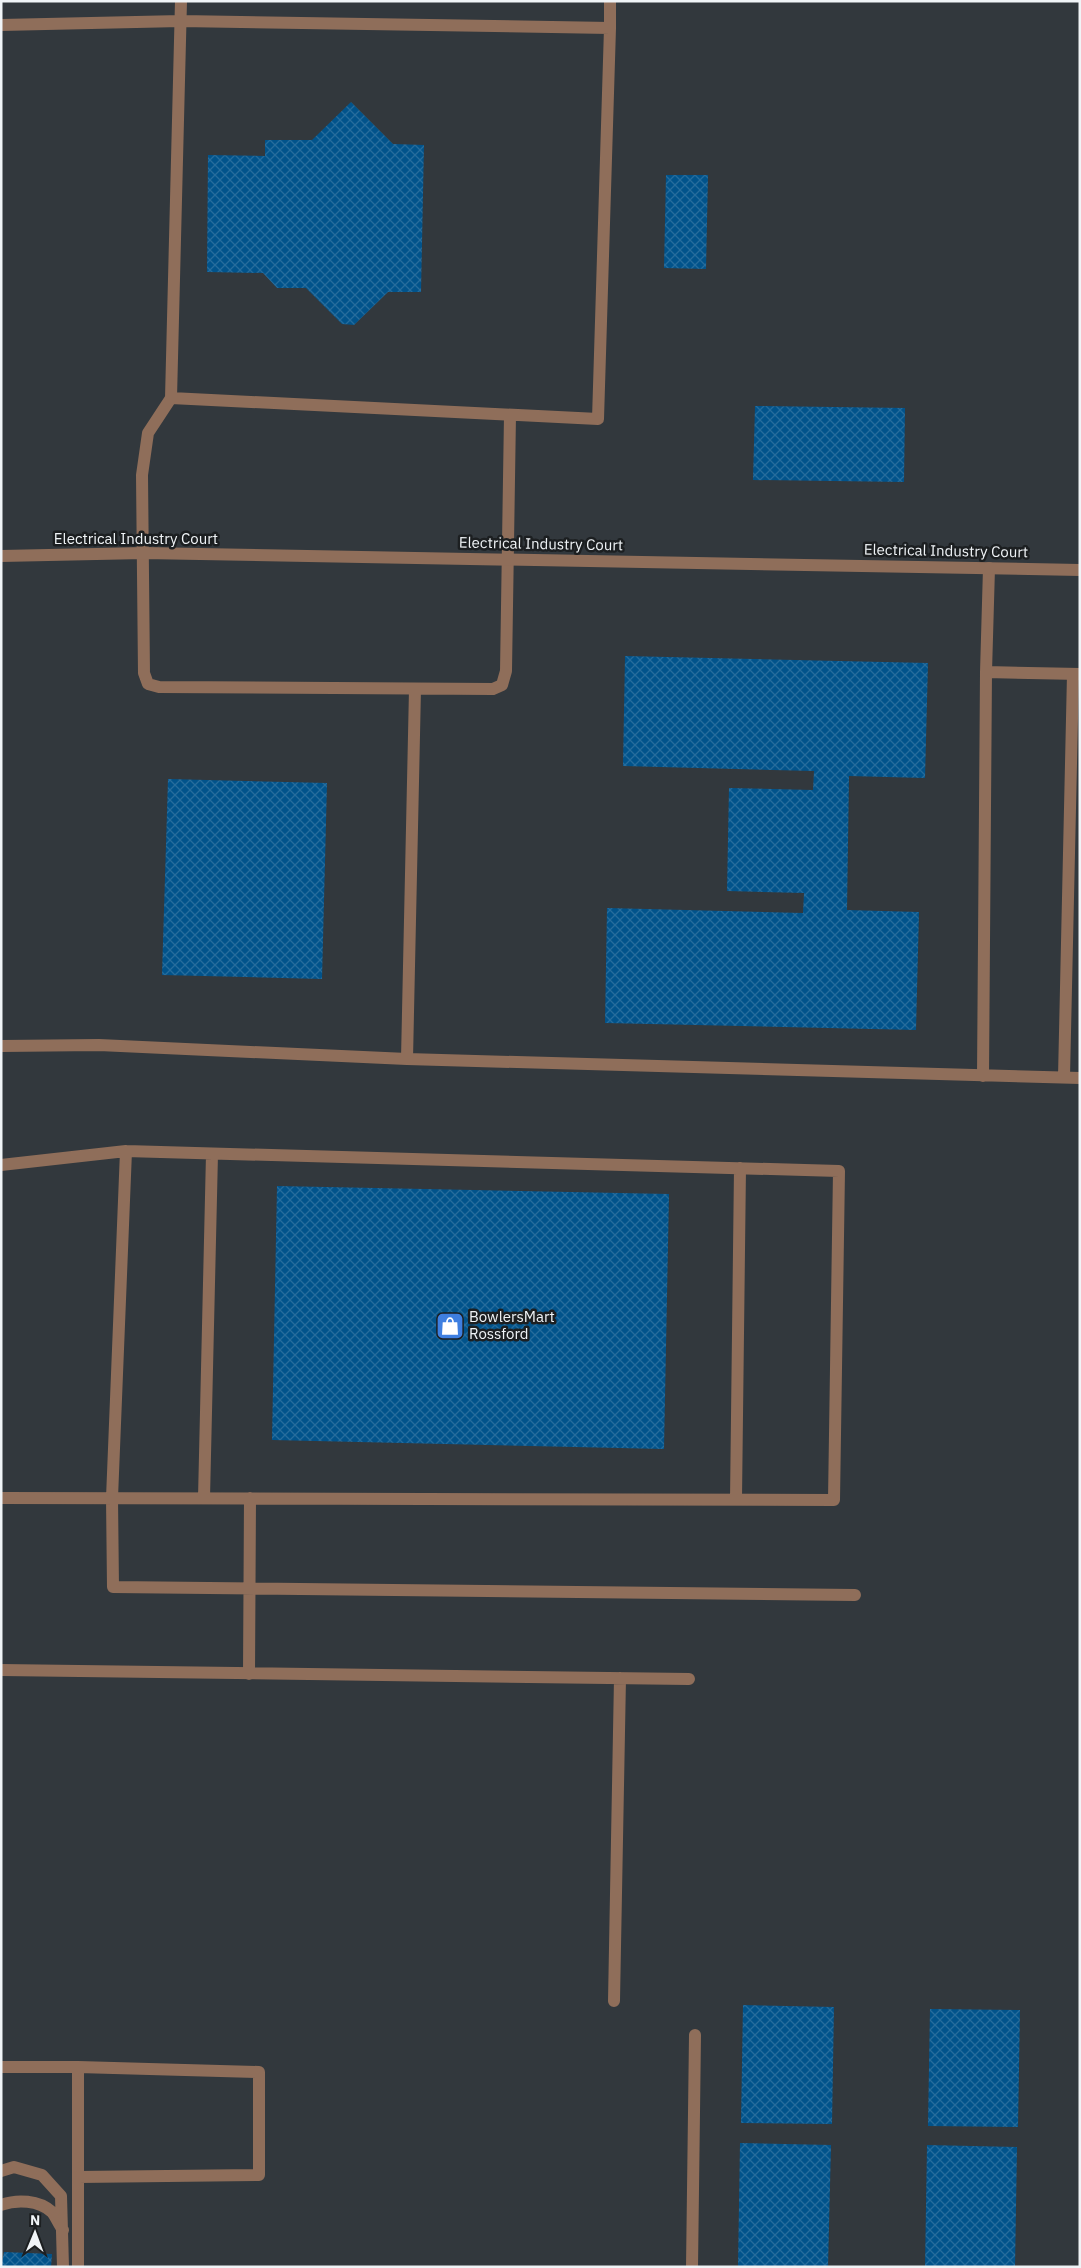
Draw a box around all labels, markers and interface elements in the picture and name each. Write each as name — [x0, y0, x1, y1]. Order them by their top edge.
street label: Electrical Industry Court — [54, 529, 218, 548]
street label: Electrical Industry Court — [459, 533, 623, 554]
street label: Electrical Industry Court — [864, 540, 1028, 561]
place label: BowlersMart Rossford — [469, 1307, 555, 1343]
shop icon: BowlersMart Rossford — [435, 1311, 465, 1341]
north arrow — [10, 2208, 60, 2258]
text: N — [30, 2211, 40, 2229]

